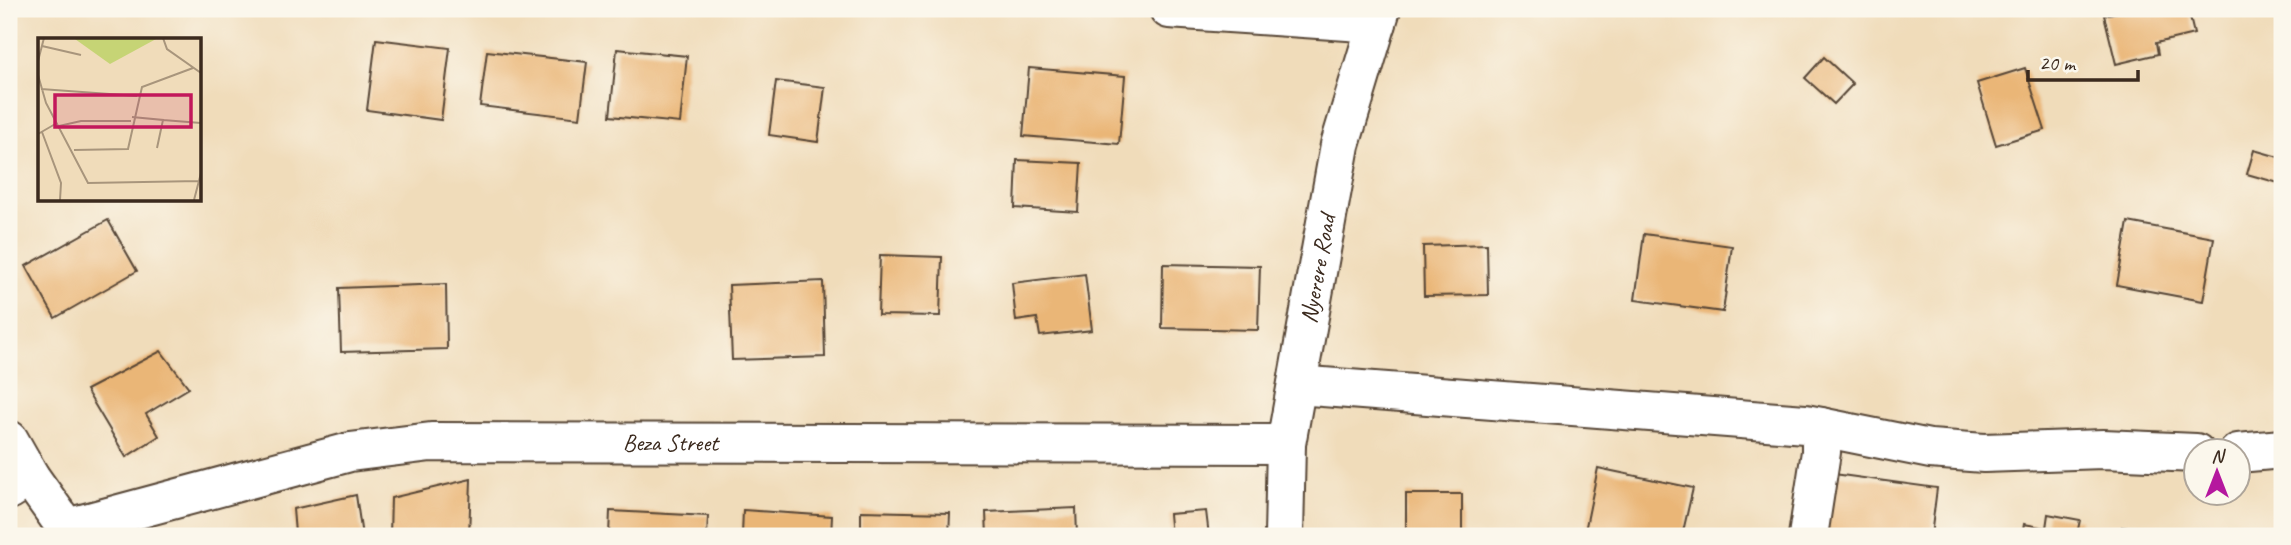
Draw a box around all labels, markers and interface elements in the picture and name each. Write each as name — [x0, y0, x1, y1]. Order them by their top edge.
inset map — [38, 38, 201, 201]
scale bar — [2028, 38, 2139, 82]
text: 20 m — [2039, 50, 2077, 76]
street label: Nyerere Road — [1293, 209, 1343, 326]
street label: Beza Street — [623, 427, 720, 458]
north arrow — [2182, 436, 2252, 506]
text: N — [2211, 444, 2226, 468]

